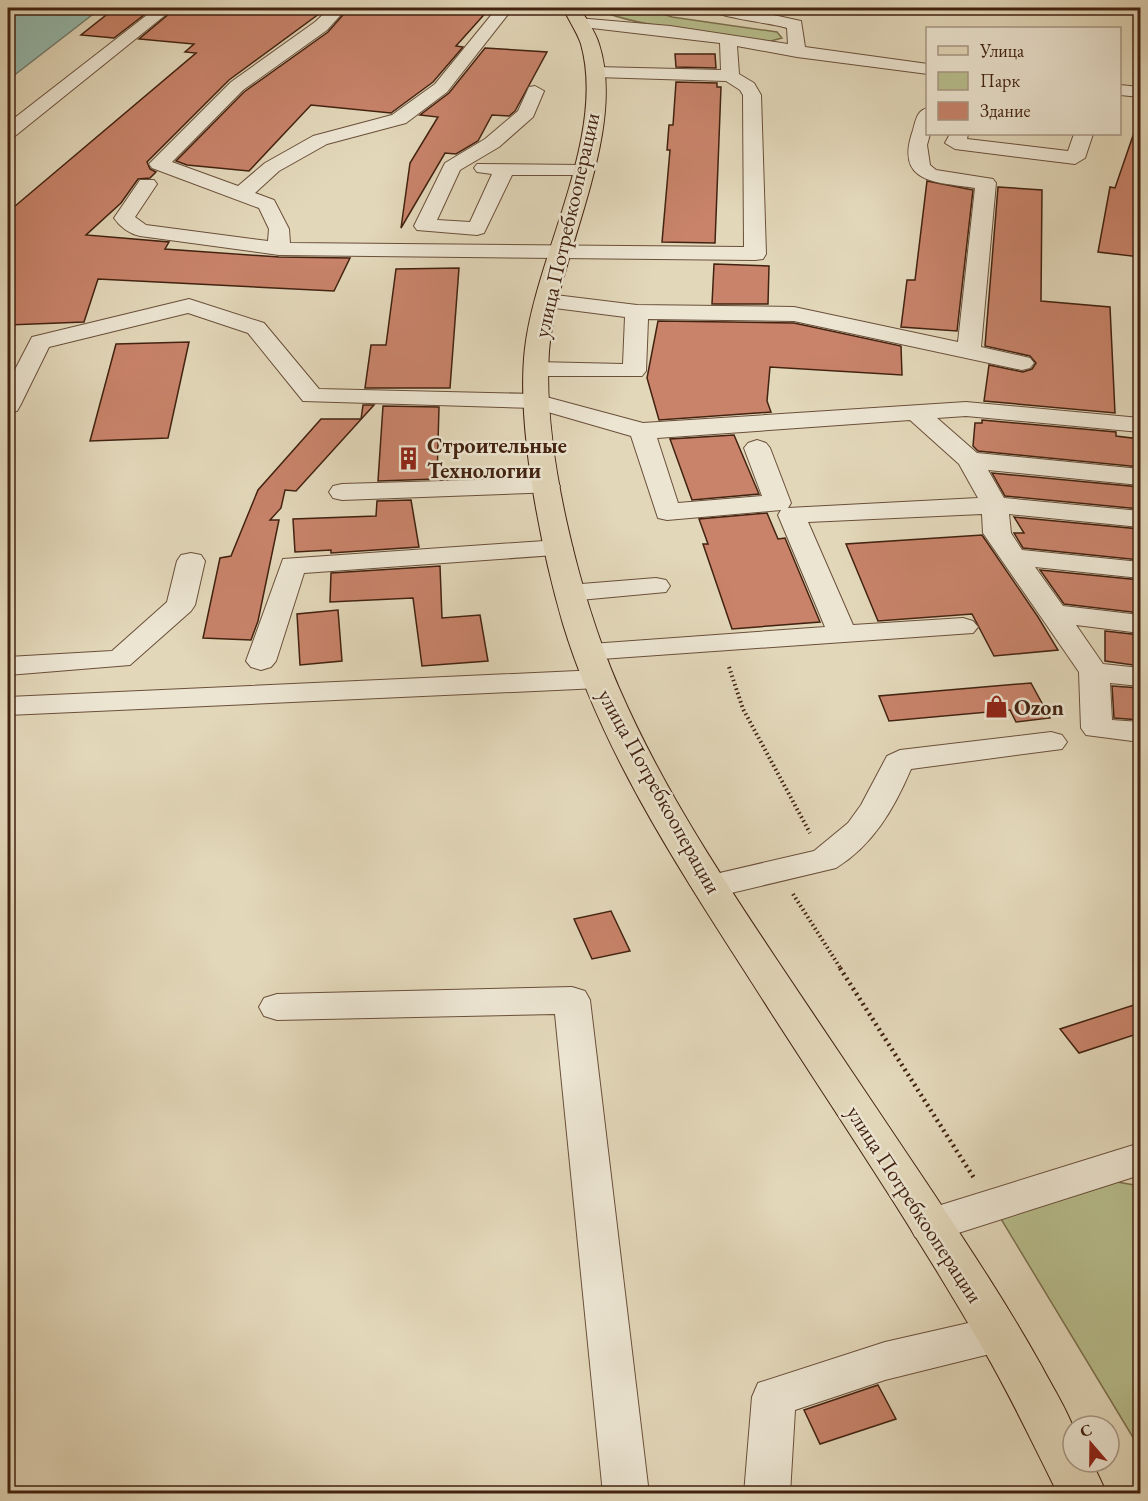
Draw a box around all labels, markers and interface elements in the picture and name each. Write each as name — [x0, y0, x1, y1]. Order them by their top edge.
legend — [926, 27, 1121, 135]
text: Улица — [979, 39, 1025, 62]
text: Парк — [980, 69, 1020, 92]
text: Здание — [980, 99, 1030, 122]
street label: улица Потребкооперации — [526, 109, 607, 340]
place label: Строительные Технологии — [427, 431, 567, 485]
building icon: Строительные Технологии — [396, 445, 422, 471]
street label: улица Потребкооперации — [591, 684, 728, 899]
place label: Ozon — [1014, 693, 1064, 722]
shop icon: Ozon — [983, 694, 1009, 720]
street label: улица Потребкооперации — [840, 1100, 990, 1309]
north arrow — [1061, 1414, 1121, 1474]
text: С — [1077, 1419, 1095, 1442]

